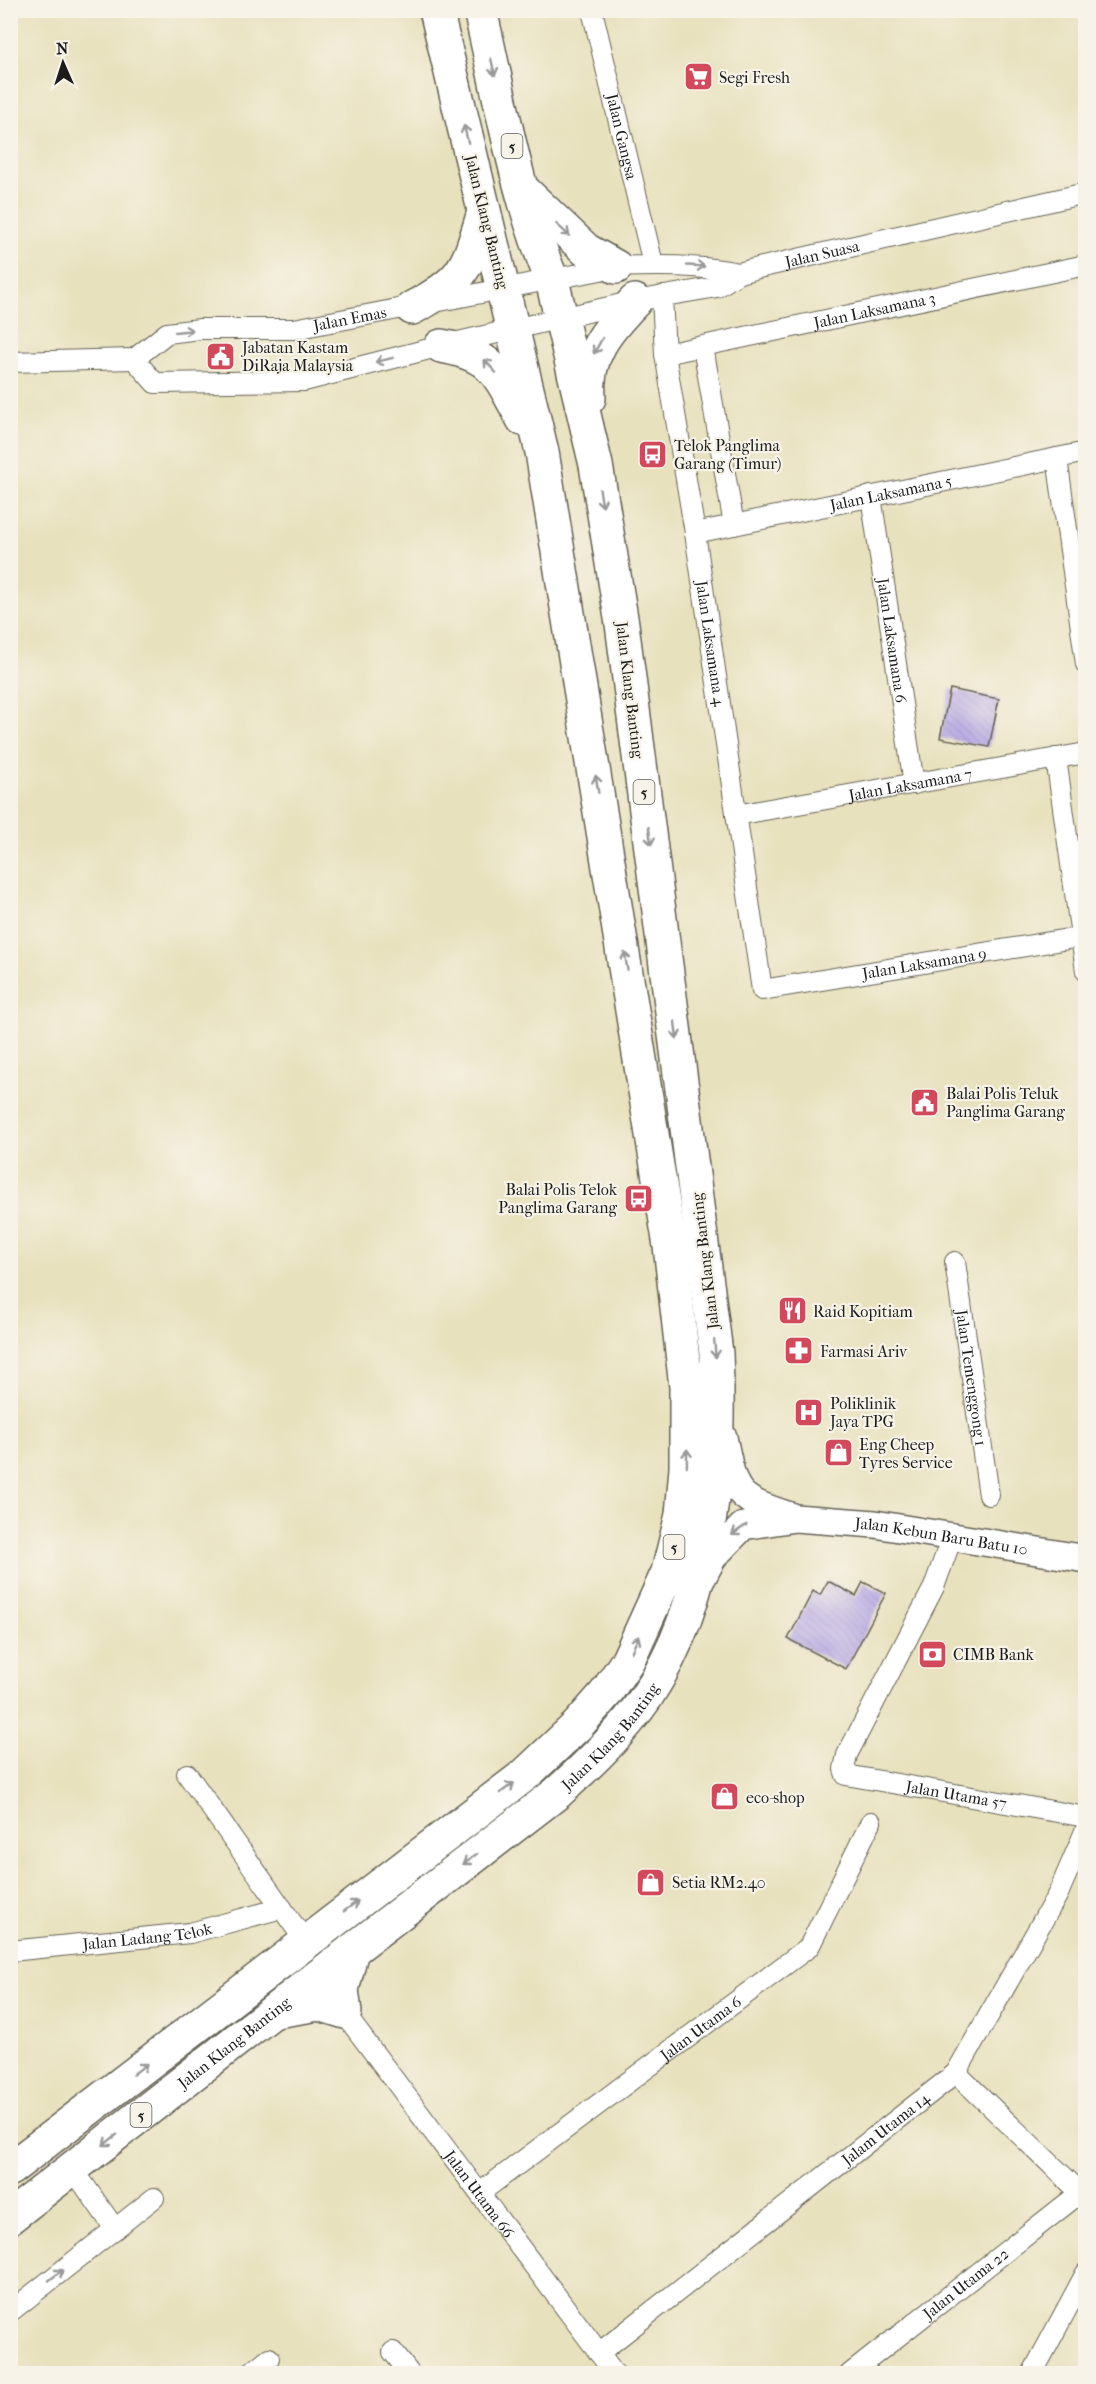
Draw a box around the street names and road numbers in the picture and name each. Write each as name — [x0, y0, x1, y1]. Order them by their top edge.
street label: Jalan Gangsa — [602, 90, 642, 182]
road number: 5 — [502, 134, 522, 158]
street label: Jalan Klang Banting — [461, 151, 513, 291]
street label: Jalan Suasa — [781, 236, 862, 272]
street label: Jalan Laksamana 3 — [810, 288, 937, 332]
street label: Jalan Emas — [310, 302, 388, 335]
street label: Jalan Laksamana 5 — [826, 471, 954, 515]
street label: Jalan Laksamana 6 — [874, 575, 911, 704]
street label: Jalan Laksamana 4 — [692, 577, 730, 708]
street label: Jalan Klang Banting — [612, 619, 648, 760]
street label: Jalan Laksamana 7 — [845, 764, 974, 805]
road number: 5 — [634, 780, 654, 804]
street label: Jalan Laksamana 9 — [859, 943, 988, 983]
street label: Jalan Klang Banting — [687, 1191, 723, 1332]
street label: Jalan Temenggong 1 — [952, 1306, 991, 1447]
street label: Jalan Kebun Baru Batu 10 — [852, 1513, 1029, 1559]
road number: 5 — [664, 1535, 684, 1559]
street label: Jalan Klang Banting — [556, 1679, 663, 1795]
street label: Jalan Utama 57 — [902, 1776, 1009, 1813]
street label: Jalan Ladang Telok — [80, 1918, 215, 1953]
street label: Jalan Utama 6 — [655, 1991, 745, 2066]
street label: Jalan Klang Banting — [172, 1992, 294, 2093]
street label: Jalam Utama 14 — [836, 2088, 934, 2170]
road number: 5 — [130, 2103, 152, 2127]
street label: Jalan Utama 66 — [439, 2145, 519, 2242]
street label: Jalan Utama 22 — [917, 2244, 1012, 2324]

